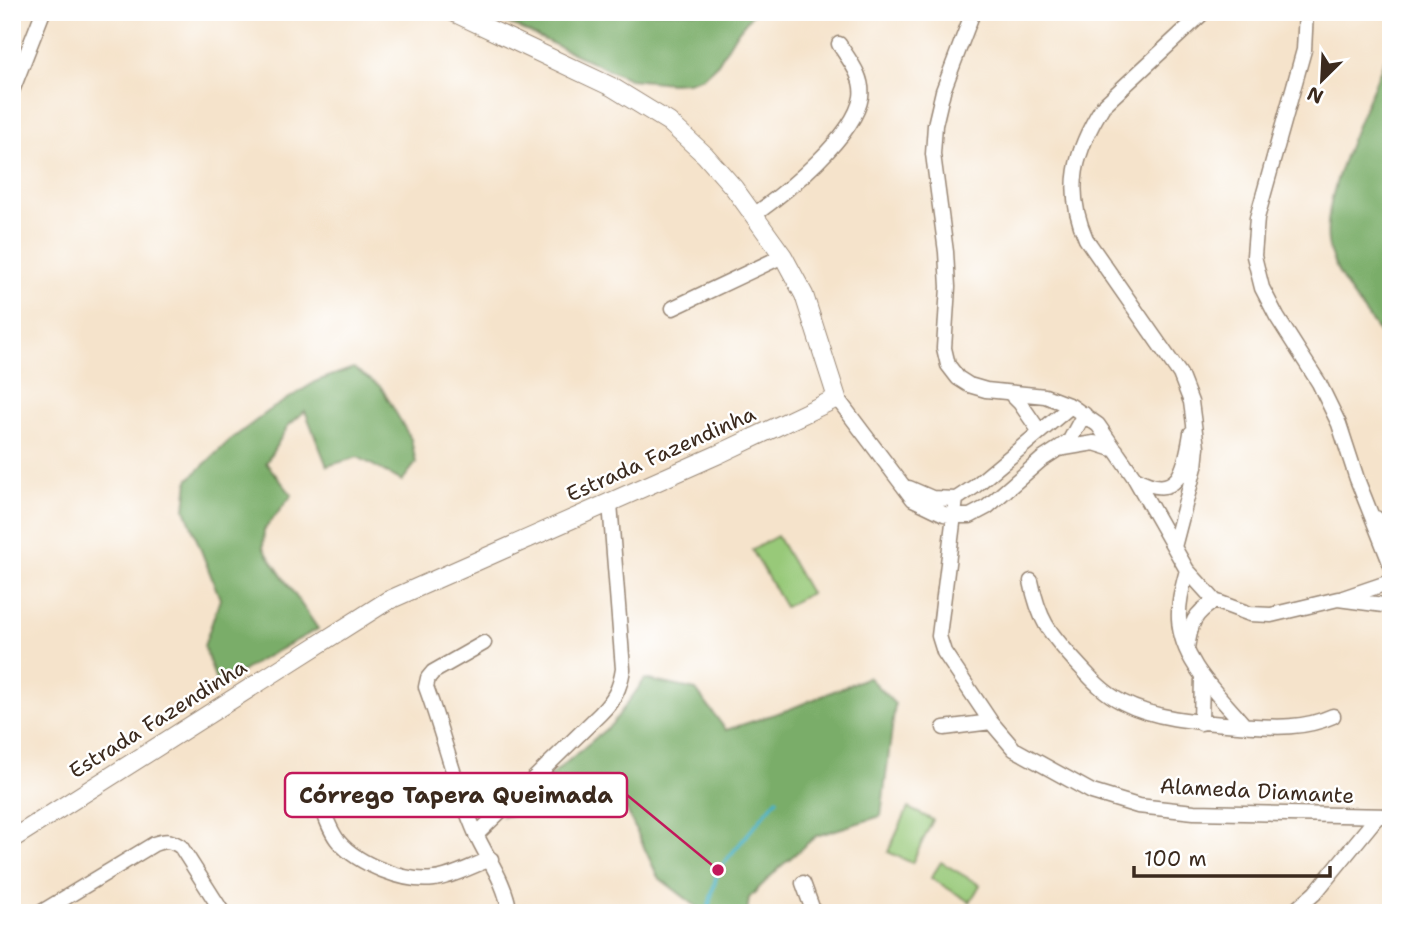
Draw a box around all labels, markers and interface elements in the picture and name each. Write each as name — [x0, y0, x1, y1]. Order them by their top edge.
north arrow — [1288, 46, 1358, 116]
text: N — [1303, 81, 1327, 110]
street label: Estrada Fazendinha — [562, 400, 760, 508]
street label: Estrada Fazendinha — [64, 653, 252, 785]
street label: Alameda Diamante — [1159, 772, 1355, 810]
callout: Córrego Tapera Queimada — [285, 773, 627, 817]
text: Córrego Tapera Queimada — [299, 780, 613, 810]
scale bar — [1134, 834, 1330, 878]
text: 100 m — [1144, 845, 1207, 873]

